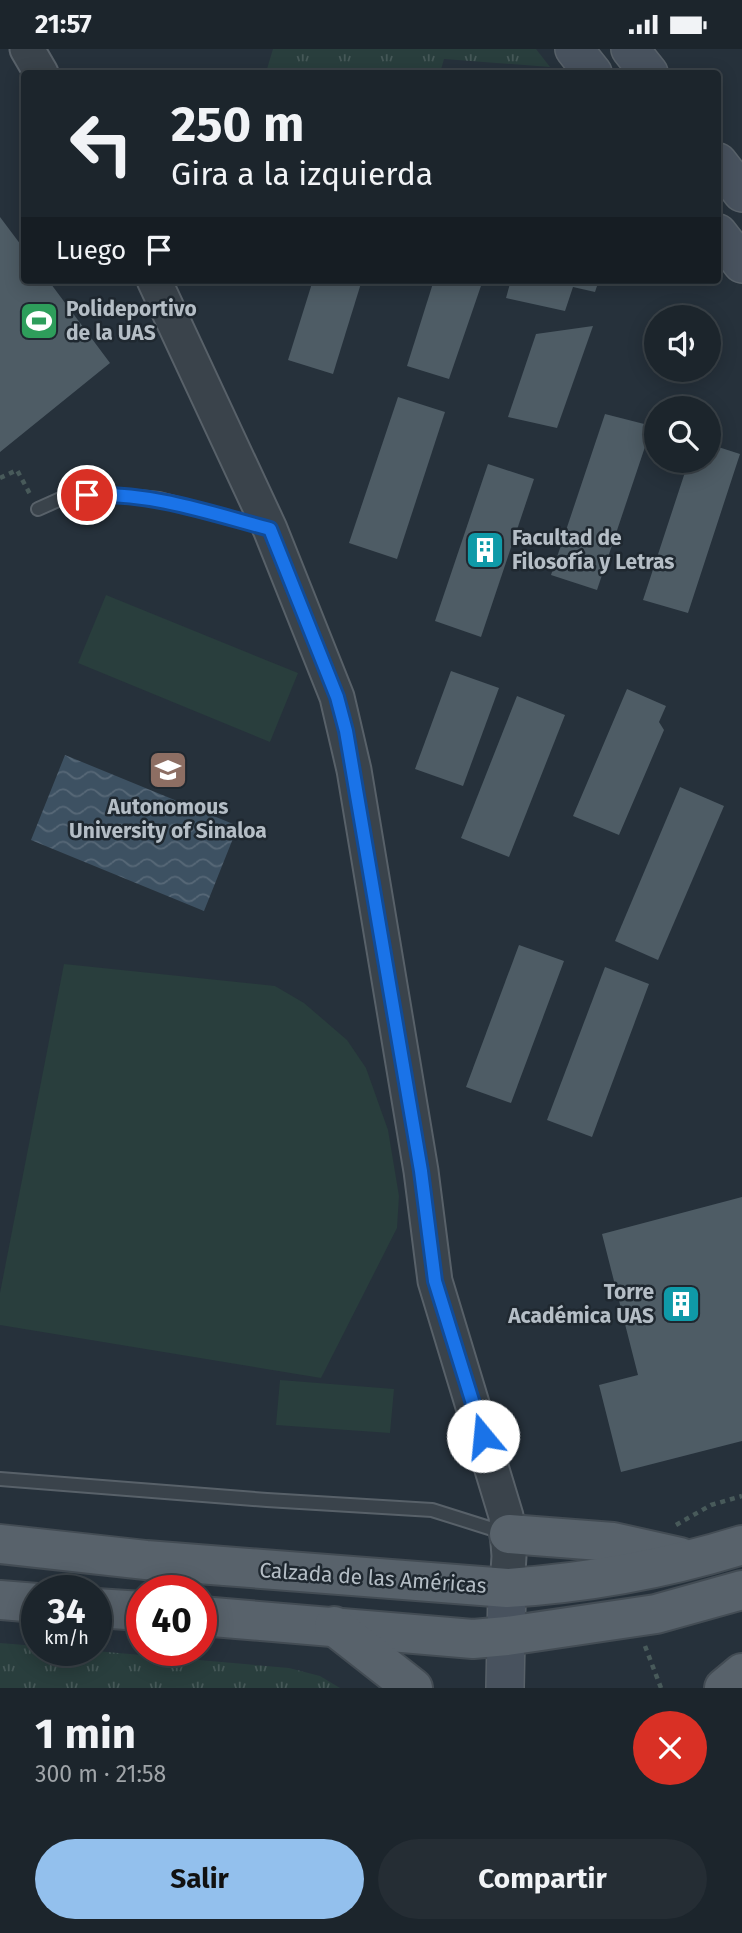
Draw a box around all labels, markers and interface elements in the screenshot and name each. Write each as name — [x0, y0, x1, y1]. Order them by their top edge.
text: 21:57 — [35, 9, 92, 40]
text: 250 m — [171, 95, 304, 154]
icon: left — [56, 98, 147, 189]
text: Gira a la izquierda — [171, 155, 433, 193]
icon: arrive — [140, 231, 178, 269]
text: Luego — [56, 235, 126, 266]
place label: Polideportivo de la UAS — [66, 296, 197, 346]
sports icon: Polideportivo de la UAS — [18, 300, 60, 342]
map controls — [644, 305, 721, 473]
button: sound — [644, 305, 721, 382]
button: search — [644, 396, 721, 473]
pin — [57, 465, 117, 525]
icon: arrive — [68, 476, 106, 514]
place label: Facultad de Filosofía y Letras — [512, 525, 674, 575]
building icon: Facultad de Filosofía y Letras — [464, 529, 506, 571]
school or university icon: Autonomous University of Sinaloa — [147, 749, 189, 791]
place label: Autonomous University of Sinaloa — [69, 794, 267, 844]
place label: Torre Académica UAS — [507, 1279, 654, 1329]
building icon: Torre Académica UAS — [660, 1283, 702, 1325]
position arrow — [446, 1399, 520, 1473]
street label: Calzada de las Américas — [259, 1557, 488, 1599]
speed limit sign: 40 — [126, 1575, 217, 1666]
text: 34 — [48, 1590, 85, 1632]
text: km/h — [44, 1627, 89, 1649]
text: 1 min — [35, 1709, 136, 1759]
button: close — [633, 1711, 707, 1785]
text: 300 m · 21:58 — [35, 1760, 166, 1788]
button: Salir — [35, 1839, 364, 1919]
button: Compartir — [378, 1839, 707, 1919]

